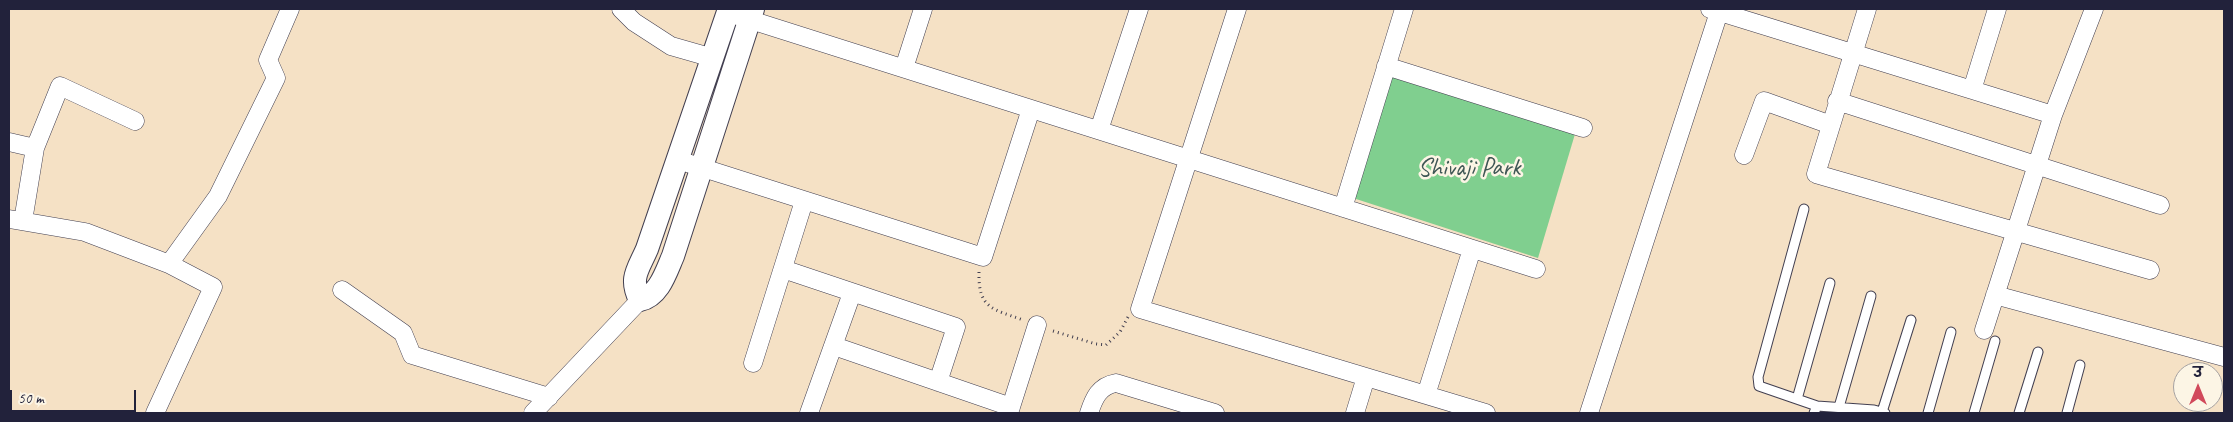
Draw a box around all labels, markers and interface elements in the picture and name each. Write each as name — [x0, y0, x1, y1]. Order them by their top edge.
park label: Shivaji Park — [1418, 153, 1520, 183]
north arrow — [2173, 362, 2223, 412]
text: उ — [2193, 364, 2203, 381]
scale bar — [12, 380, 139, 412]
text: 50 m — [18, 389, 44, 408]

